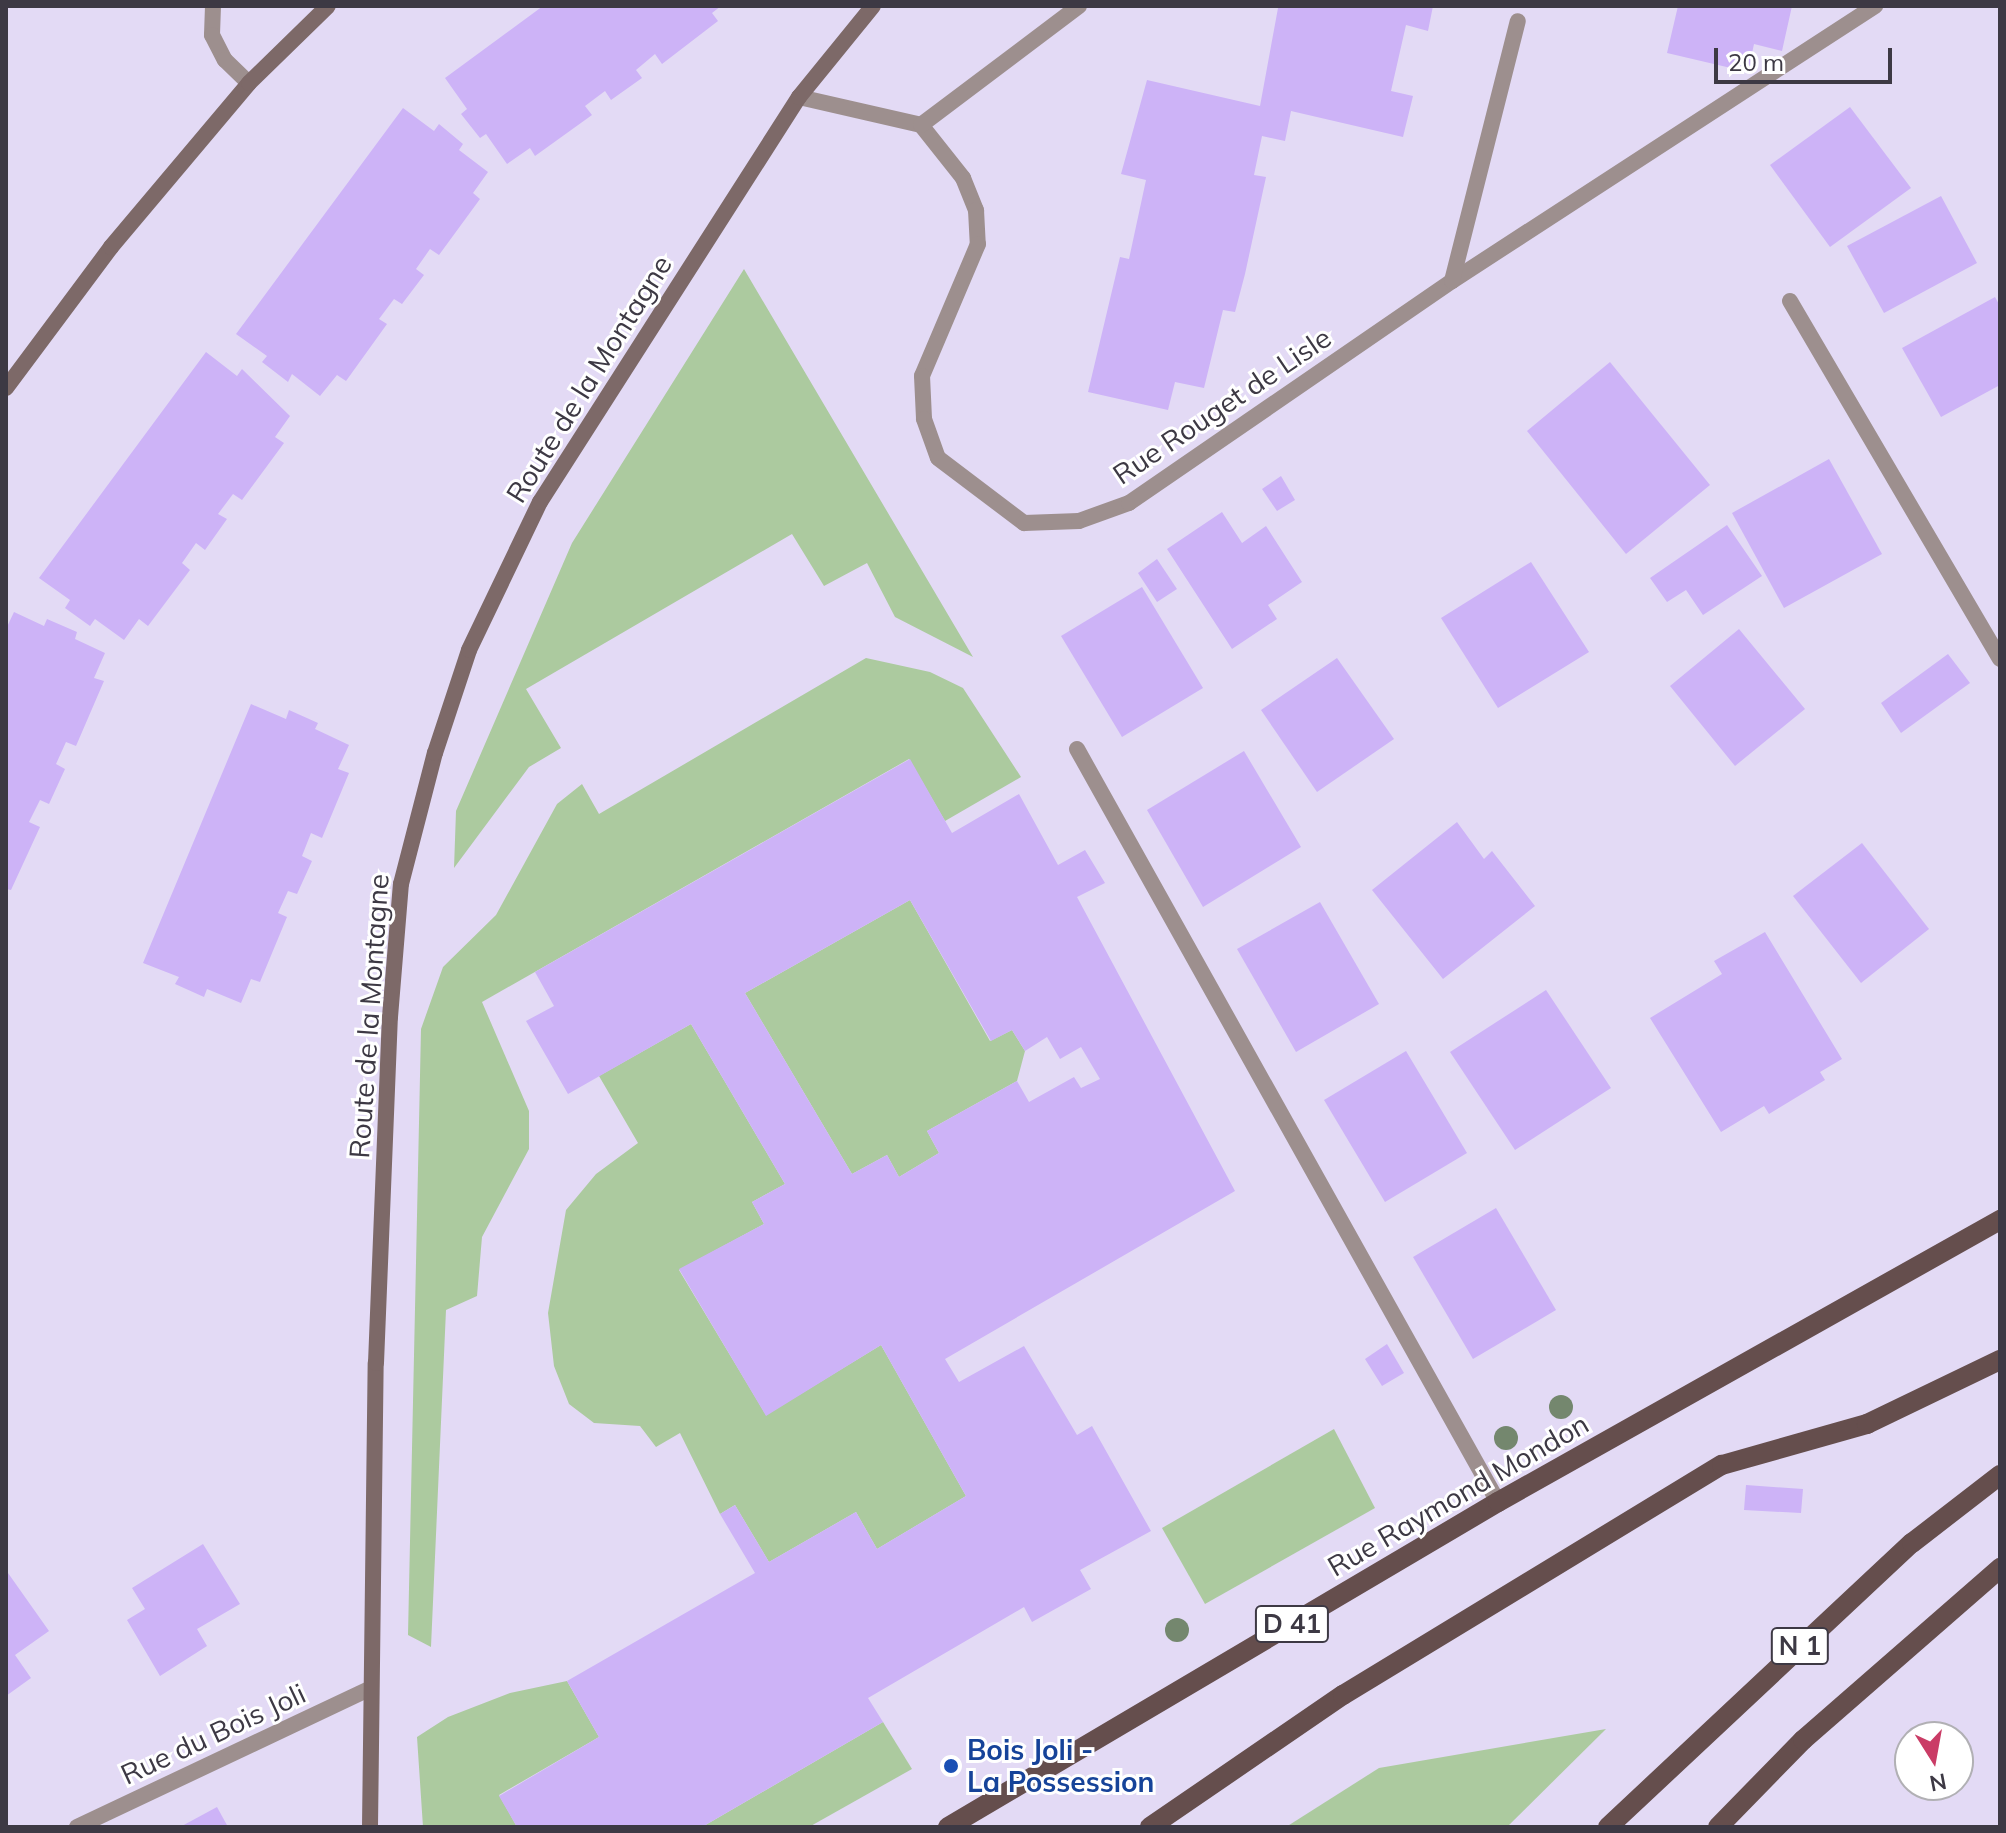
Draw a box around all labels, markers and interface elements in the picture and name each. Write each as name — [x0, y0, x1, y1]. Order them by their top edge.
scale bar — [1718, 32, 1896, 82]
text: 20 m — [1728, 47, 1784, 77]
street label: Route de la Montagne — [499, 249, 679, 509]
street label: Rue Rouget de Lisle — [1107, 321, 1337, 491]
street label: Route de la Montagne — [342, 873, 396, 1159]
street label: Rue Raymond Mondon — [1322, 1407, 1594, 1583]
road number: D 41 — [1254, 1602, 1330, 1646]
road number: N 1 — [1770, 1624, 1830, 1668]
street label: Rue du Bois Joli — [115, 1677, 311, 1791]
north arrow — [1894, 1721, 1974, 1801]
place label: Bois Joli - La Possession — [967, 1733, 1154, 1799]
marker: Bois Joli - La Possession — [942, 1757, 960, 1775]
text: N — [1927, 1767, 1949, 1798]

